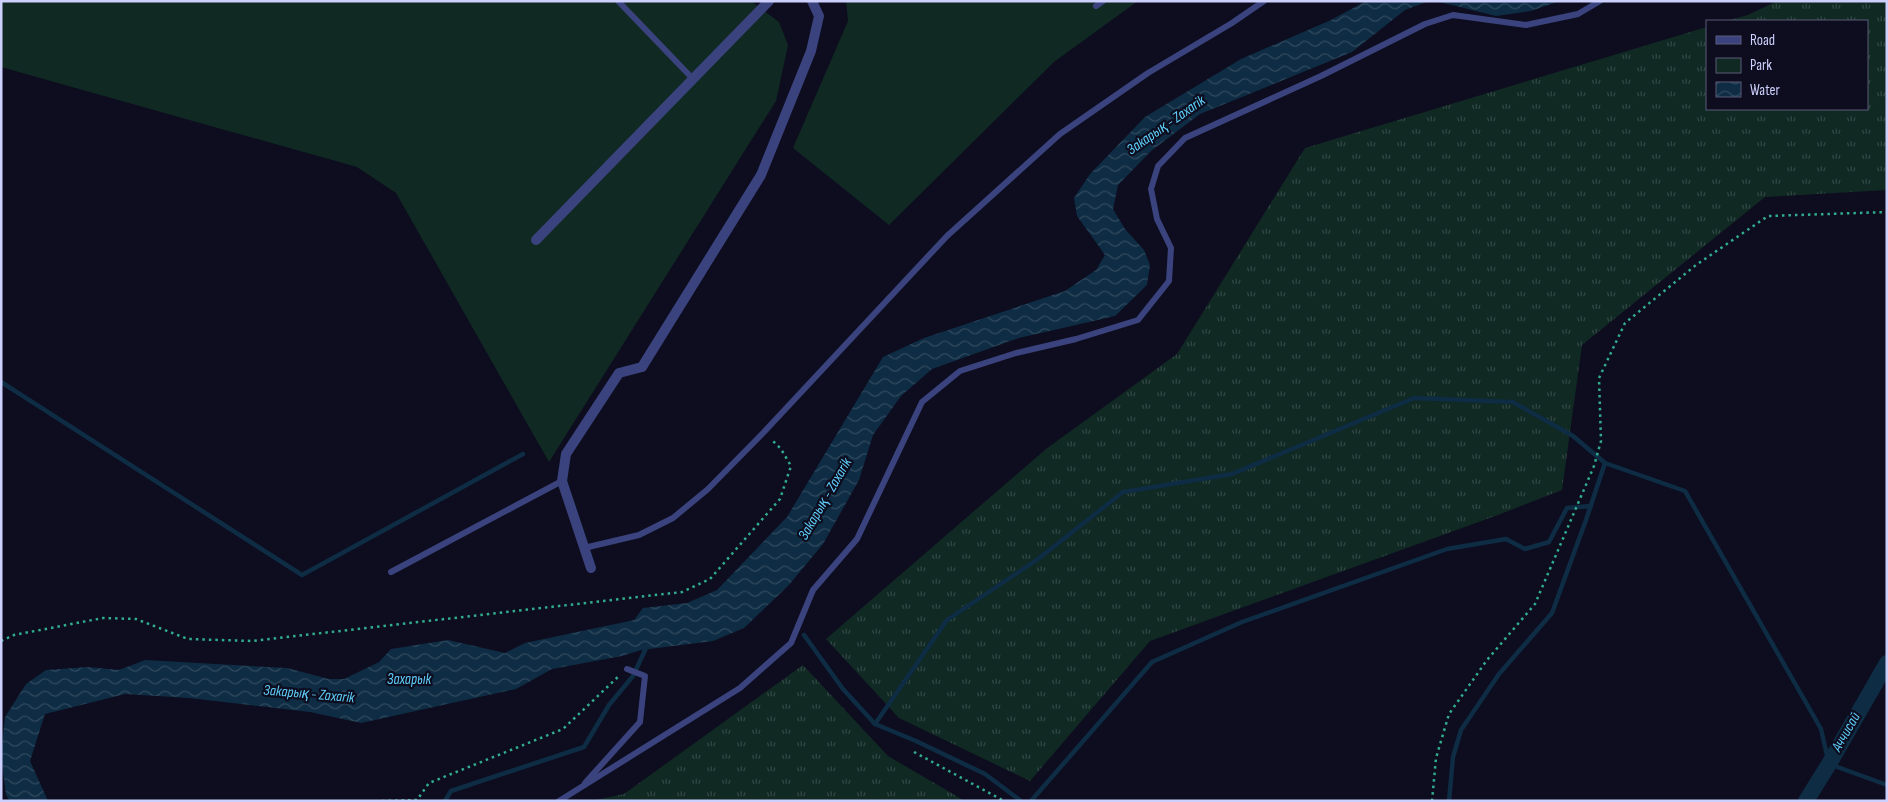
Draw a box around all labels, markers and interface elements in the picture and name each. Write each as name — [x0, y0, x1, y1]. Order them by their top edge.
legend — [1706, 20, 1868, 110]
text: Road — [1750, 31, 1775, 50]
text: Park — [1750, 56, 1772, 75]
text: Water — [1750, 81, 1781, 100]
water label: Закарық - Zaxarik — [1123, 91, 1209, 159]
water label: Закарық - Zaxarik — [794, 454, 856, 543]
water label: Захарык — [387, 670, 432, 689]
water label: Закарық - Zaxarik — [263, 681, 356, 707]
water label: Аччисай — [1827, 708, 1865, 756]

